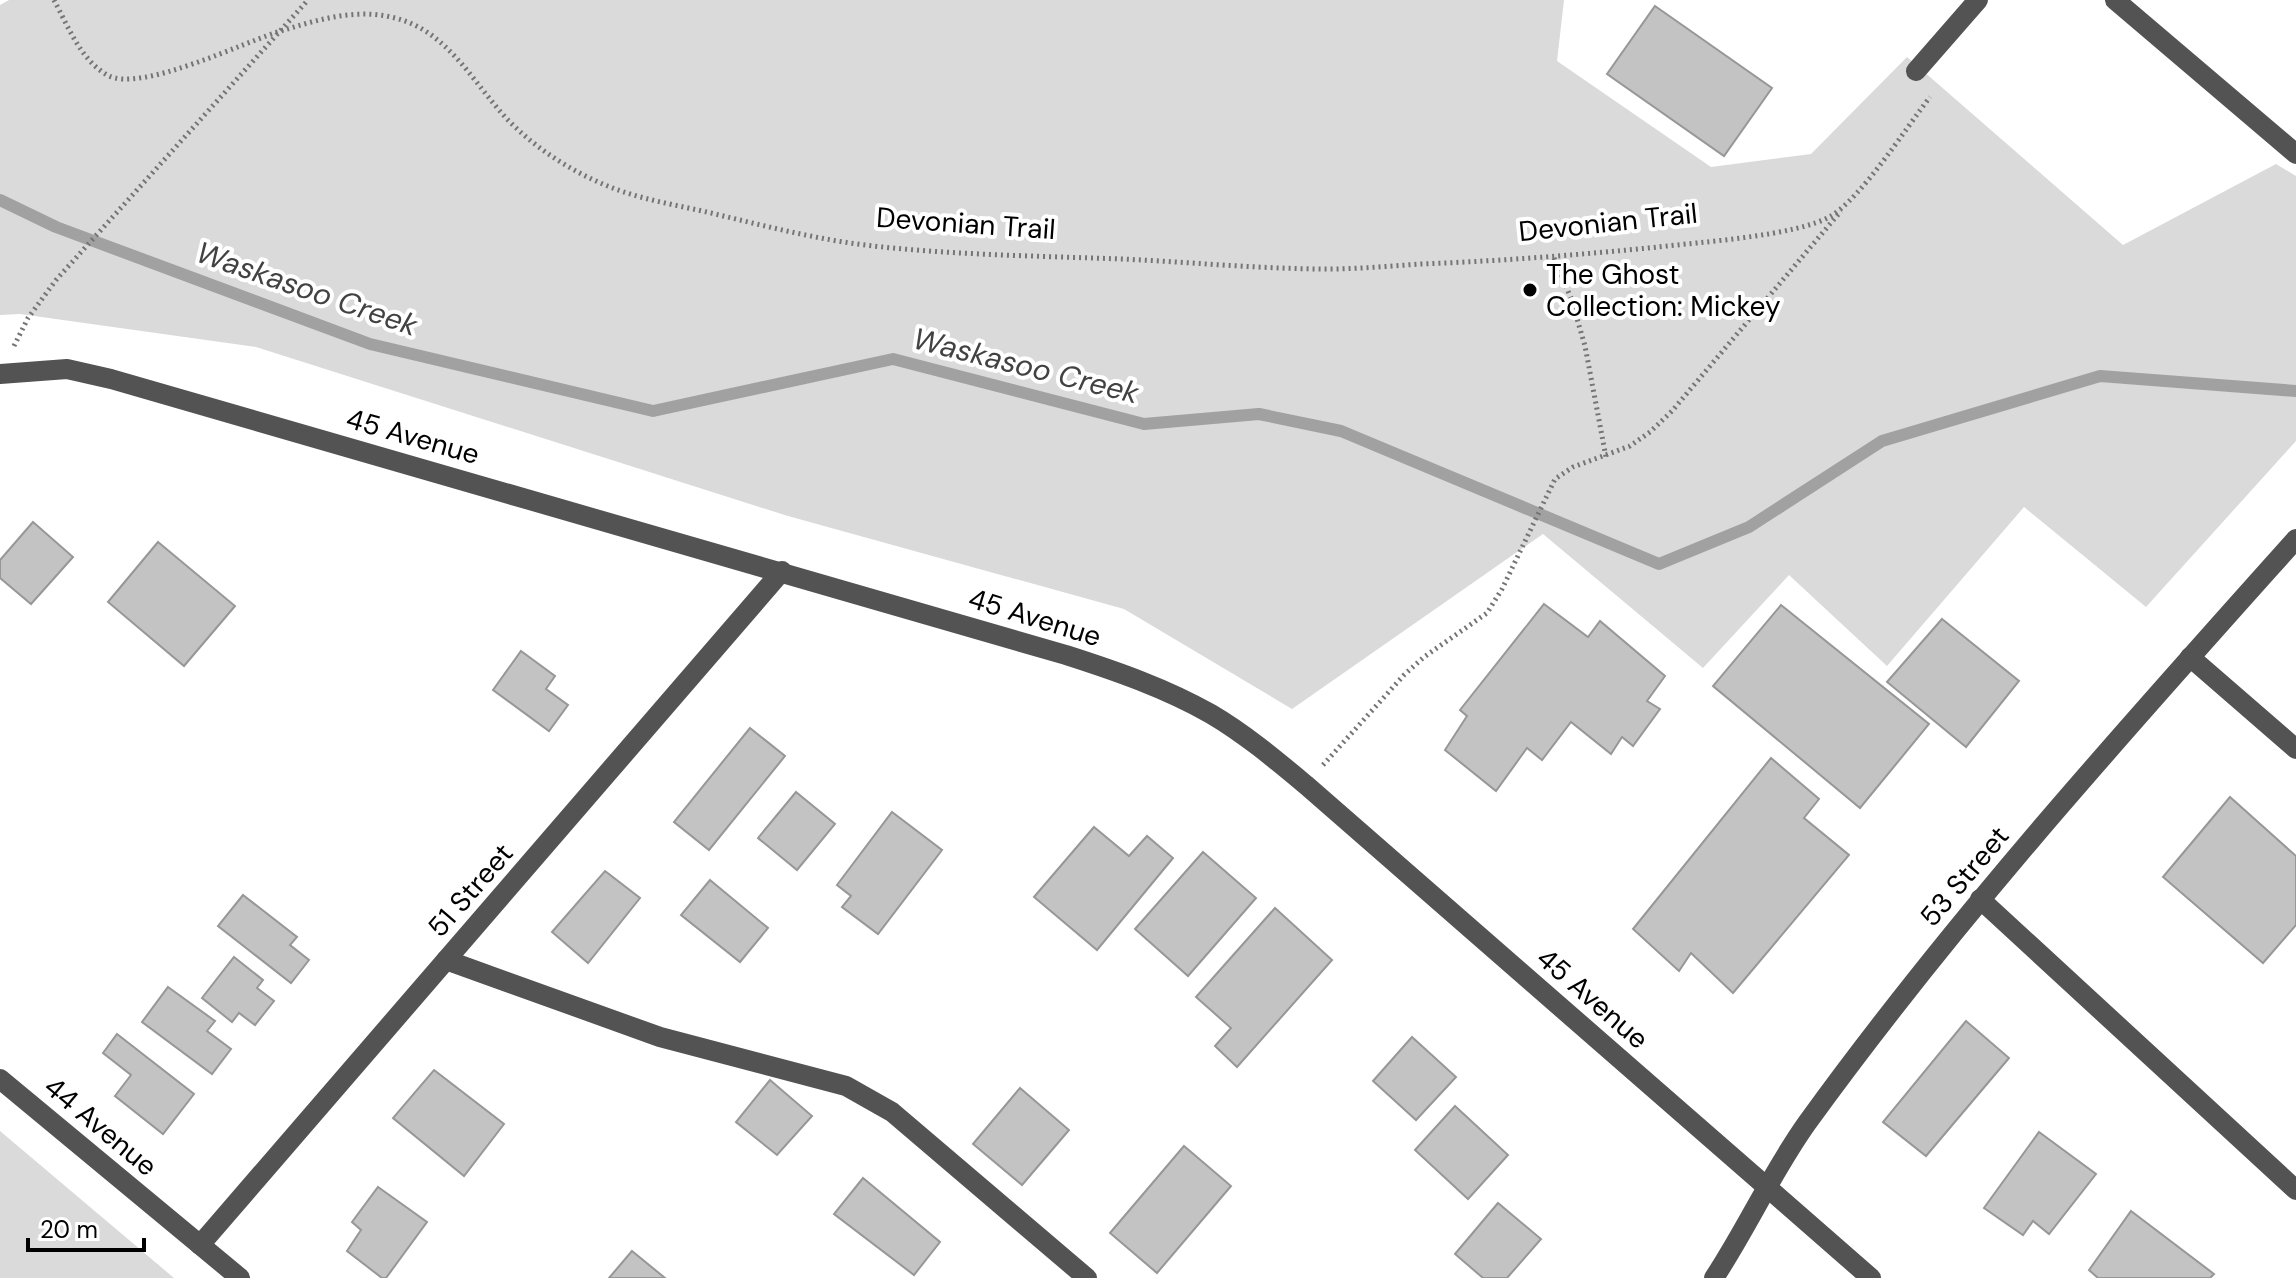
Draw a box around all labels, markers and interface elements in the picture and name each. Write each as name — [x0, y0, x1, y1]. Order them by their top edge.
street label: Devonian Trail — [1517, 195, 1699, 250]
street label: Devonian Trail — [875, 199, 1057, 248]
water label: Waskasoo Creek — [191, 232, 424, 345]
place label: The Ghost Collection: Mickey — [1546, 256, 1780, 325]
marker: The Ghost Collection: Mickey — [1521, 281, 1539, 299]
water label: Waskasoo Creek — [909, 319, 1144, 413]
street label: 45 Avenue — [342, 400, 484, 473]
street label: 45 Avenue — [964, 580, 1106, 655]
street label: 53 Street — [1912, 818, 2017, 934]
street label: 51 Street — [419, 836, 521, 945]
street label: 45 Avenue — [1529, 940, 1656, 1057]
street label: 44 Avenue — [36, 1068, 165, 1184]
scale bar — [28, 1202, 144, 1252]
text: 20 m — [40, 1214, 98, 1245]

